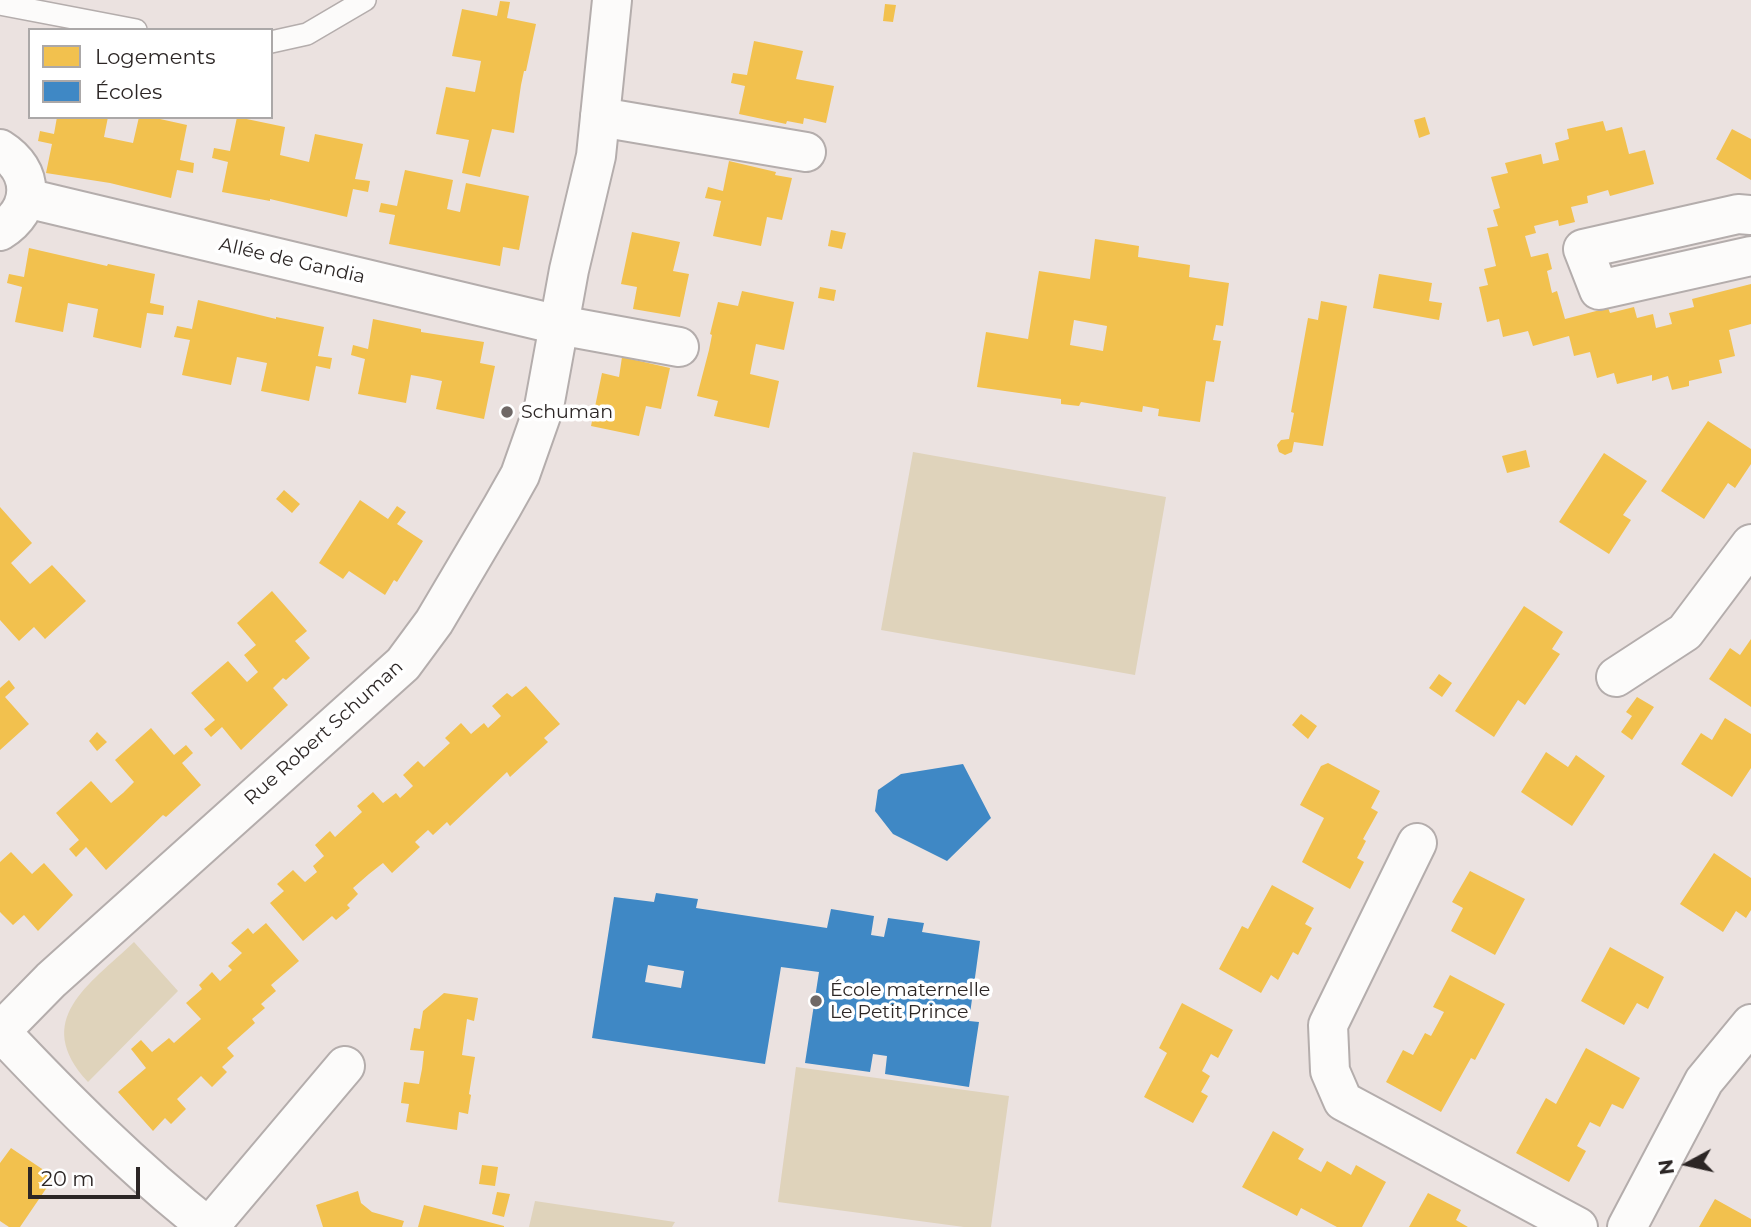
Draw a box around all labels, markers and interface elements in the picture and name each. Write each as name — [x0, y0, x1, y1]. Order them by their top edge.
legend — [28, 28, 273, 119]
text: Logements — [95, 44, 215, 69]
text: Écoles — [95, 79, 162, 104]
street label: Allée de Gandia — [217, 233, 367, 289]
place label: Schuman — [521, 401, 613, 423]
marker: Schuman — [499, 404, 515, 420]
street label: Rue Robert Schuman — [240, 656, 408, 810]
place label: École maternelle Le Petit Prince — [830, 979, 990, 1023]
marker: École maternelle Le Petit Prince — [808, 993, 824, 1009]
north arrow — [1653, 1129, 1723, 1199]
scale bar — [32, 1154, 144, 1198]
text: N — [1654, 1158, 1679, 1176]
text: 20 m — [41, 1166, 95, 1191]

